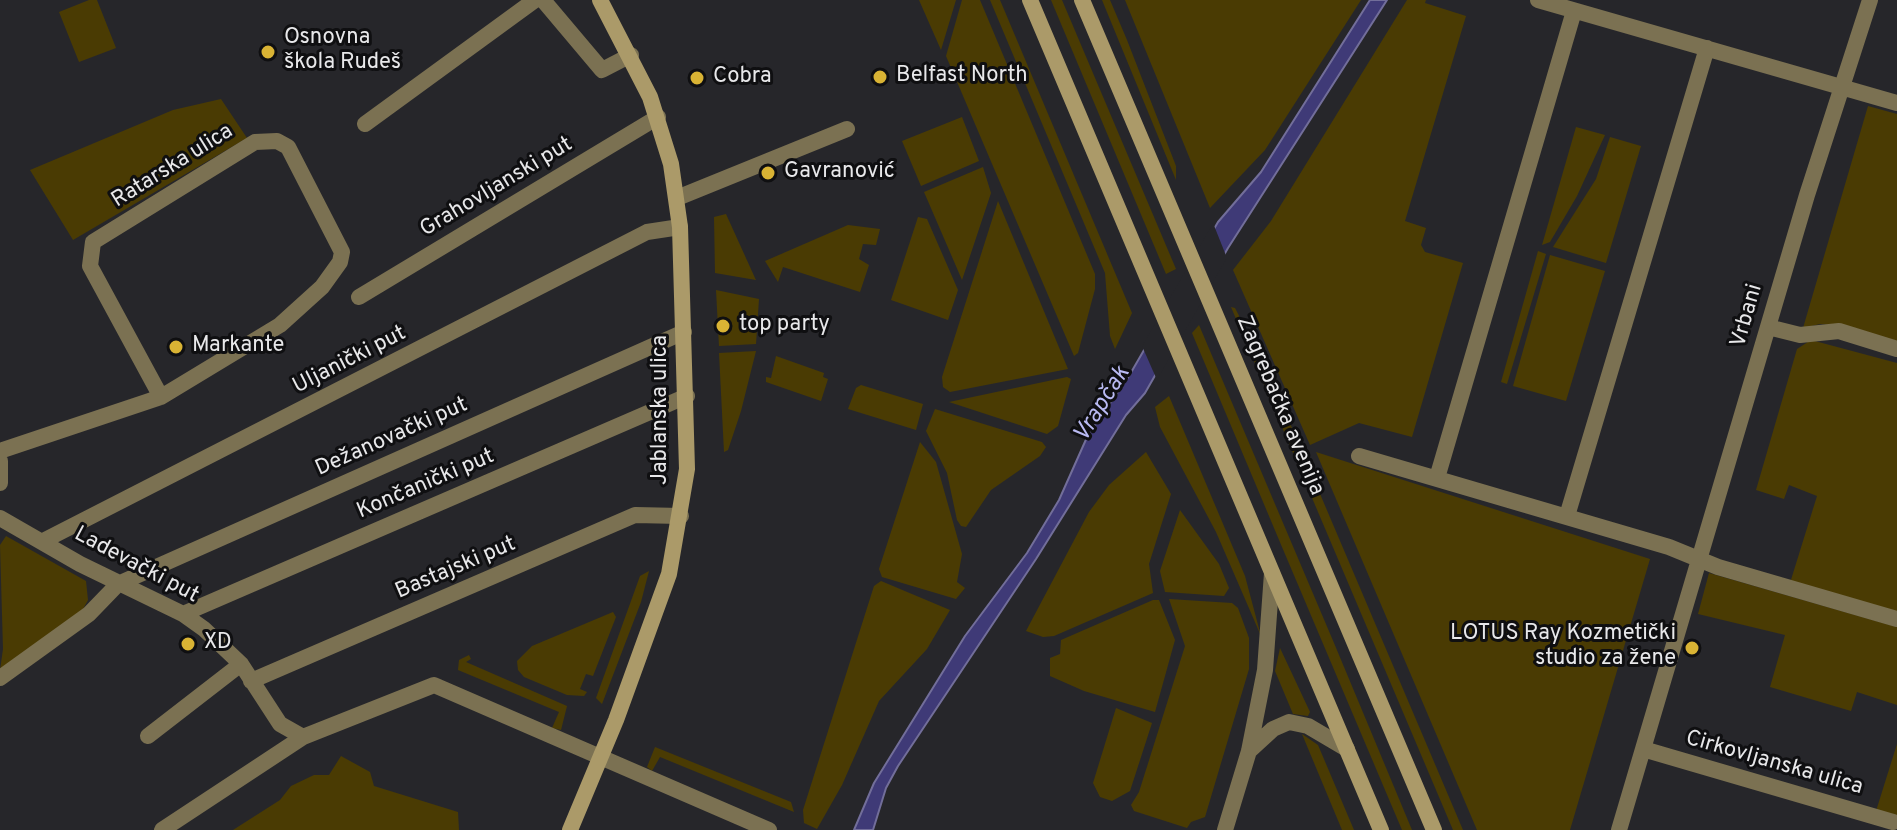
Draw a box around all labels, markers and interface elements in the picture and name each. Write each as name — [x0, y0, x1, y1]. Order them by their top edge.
place label: Osnovna škola Rudeš — [284, 26, 401, 78]
marker: Osnovna škola Rudeš — [259, 43, 277, 61]
place label: Belfast North — [896, 64, 1028, 90]
place label: Cobra — [713, 65, 772, 91]
marker: Belfast North — [871, 68, 889, 86]
marker: Cobra — [688, 69, 706, 87]
street label: Ratarska ulica — [107, 119, 239, 215]
street label: Grahovljanski put — [416, 132, 578, 244]
place label: Gavranović — [784, 160, 895, 186]
marker: Gavranović — [759, 164, 777, 182]
street label: Vrbani — [1726, 281, 1770, 351]
street label: Zagrebačka avenija — [1229, 312, 1329, 500]
place label: top party — [739, 313, 830, 339]
marker: top party — [714, 317, 732, 335]
street label: Uljanički put — [289, 321, 411, 401]
place label: Markante — [192, 334, 284, 360]
street label: Jablanska ulica — [649, 335, 675, 485]
marker: Markante — [167, 338, 185, 356]
water label: Vrapčak — [1069, 362, 1137, 448]
street label: Dežanovački put — [312, 393, 472, 483]
street label: Končanički put — [353, 444, 499, 526]
street label: Ladevački put — [69, 522, 203, 610]
street label: Bastajski put — [392, 532, 520, 606]
place label: LOTUS Ray Kozmetički studio za žene — [1450, 622, 1676, 674]
place label: XD — [204, 631, 232, 657]
marker: XD — [179, 635, 197, 653]
marker: LOTUS Ray Kozmetički studio za žene — [1683, 639, 1701, 657]
street label: Cirkovljanska ulica — [1682, 726, 1866, 802]

